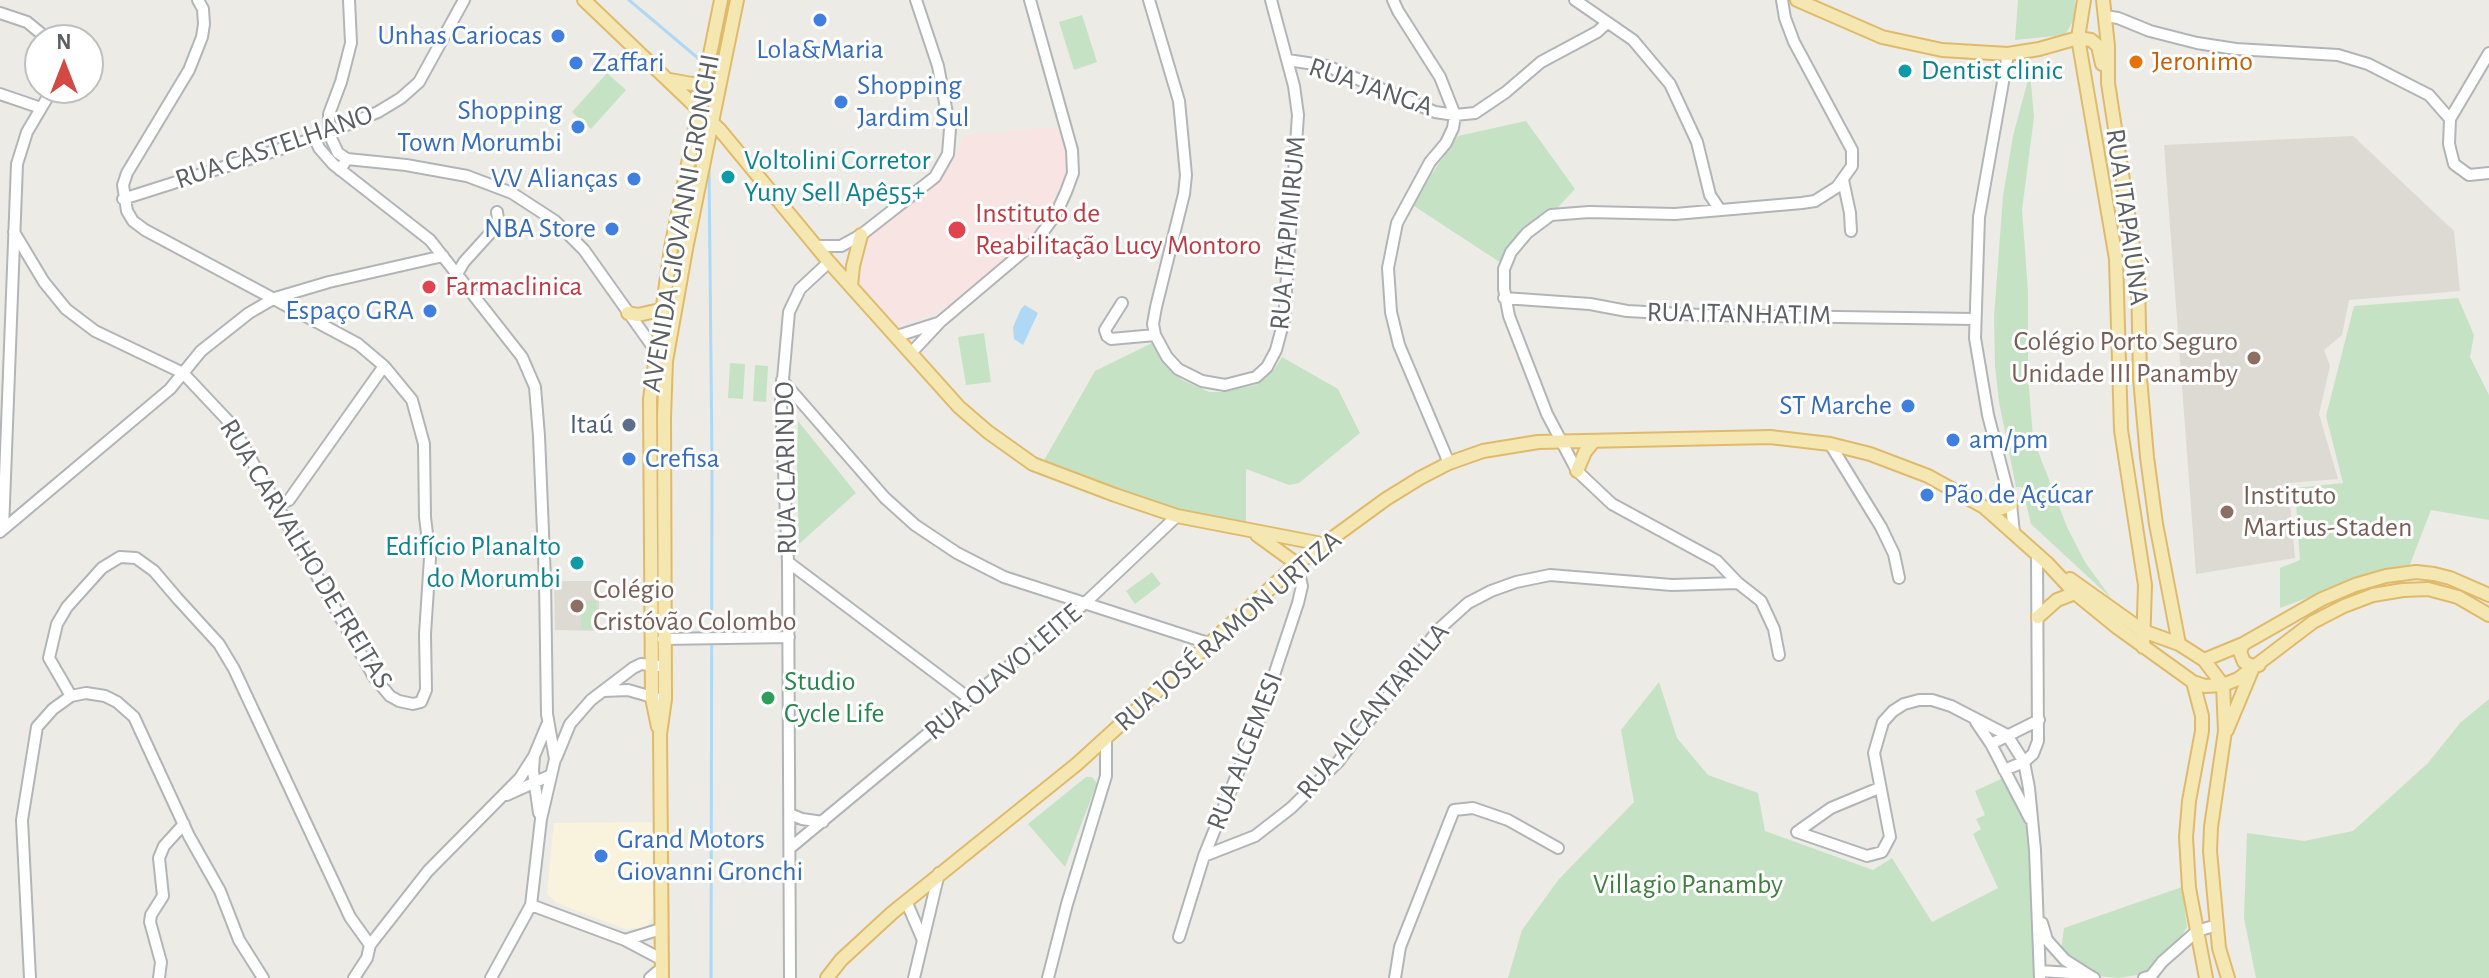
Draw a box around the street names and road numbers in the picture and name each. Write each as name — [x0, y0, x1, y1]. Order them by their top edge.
street label: RUA JANGA — [1304, 50, 1438, 124]
street label: AVENIDA GIOVANNI GRONCHI — [635, 51, 727, 395]
street label: RUA CASTELHANO — [171, 97, 377, 197]
street label: RUA ITAPAIÚNA — [2098, 127, 2156, 307]
street label: RUA ITAPIMIRUM — [1263, 135, 1313, 331]
street label: RUA ITANHATIM — [1646, 296, 1832, 332]
street label: RUA CLARINDO — [768, 381, 804, 555]
street label: RUA CARVALHO DE FREITAS — [212, 413, 400, 695]
street label: RUA JOSÉ RAMON URTIZA — [1108, 523, 1348, 739]
street label: RUA OLAVO LEITE — [917, 596, 1089, 748]
street label: RUA ALCANTARILLA — [1289, 616, 1457, 806]
street label: RUA ALGEMESI — [1200, 667, 1290, 835]

